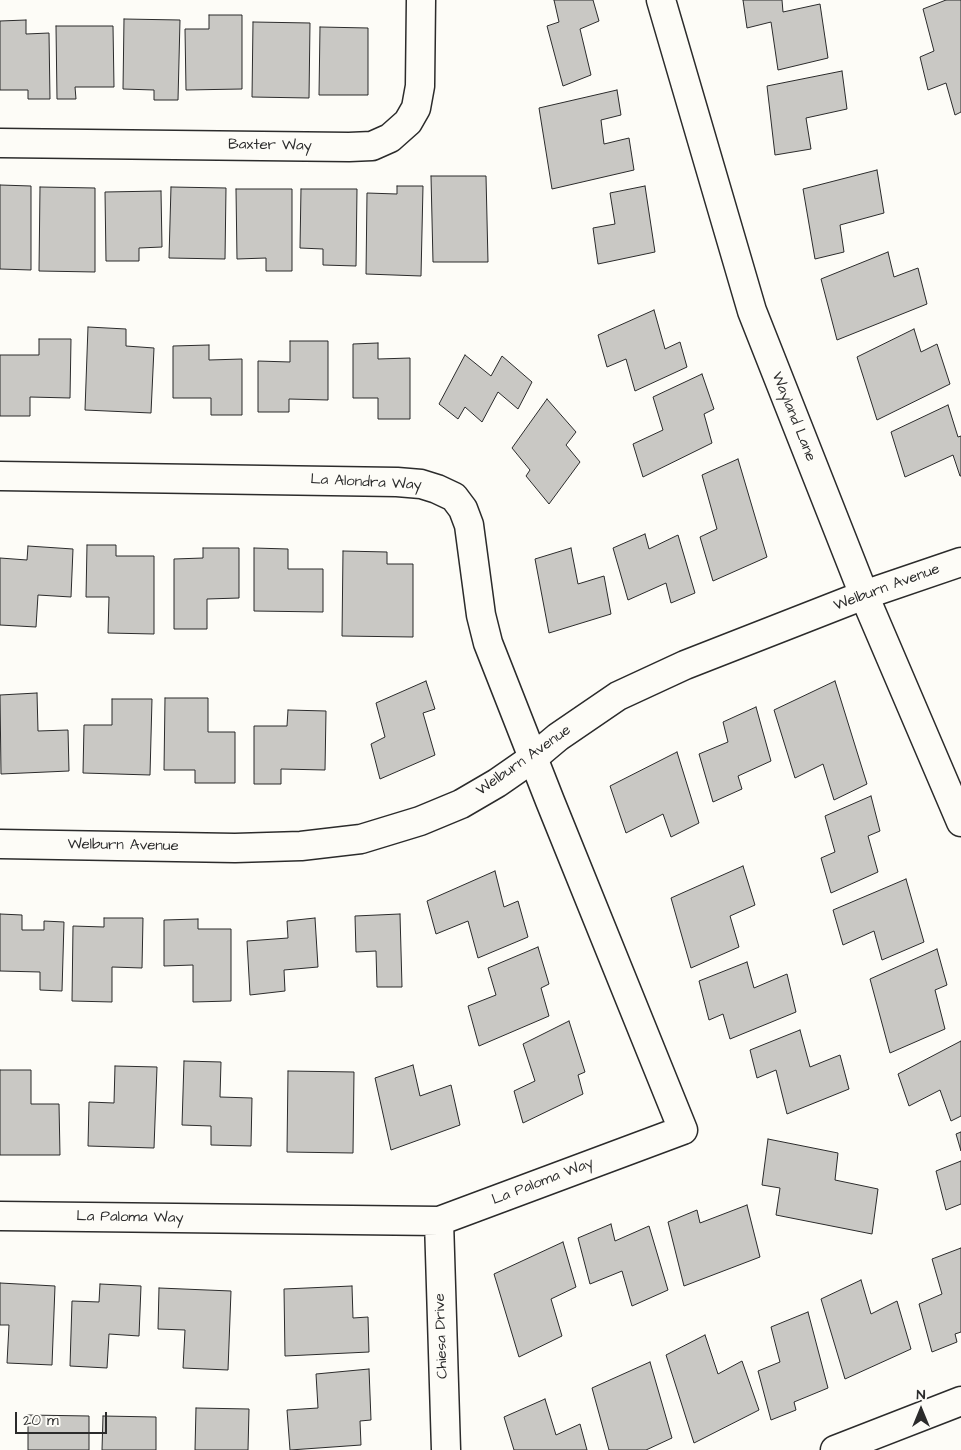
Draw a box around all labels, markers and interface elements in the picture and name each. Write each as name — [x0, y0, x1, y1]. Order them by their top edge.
street label: Baxter Way — [228, 136, 312, 156]
street label: Wayland Lane — [767, 370, 819, 464]
street label: La Alondra Way — [310, 471, 422, 495]
street label: Welburn Avenue — [832, 561, 942, 615]
street label: Welburn Avenue — [473, 722, 575, 800]
street label: Welburn Avenue — [67, 836, 179, 856]
street label: La Paloma Way — [490, 1154, 596, 1210]
street label: La Paloma Way — [76, 1208, 184, 1228]
street label: Chiesa Drive — [432, 1293, 452, 1379]
north arrow — [896, 1385, 946, 1435]
text: N — [917, 1385, 925, 1405]
scale bar — [18, 1402, 110, 1434]
text: 20 m — [23, 1410, 59, 1431]

